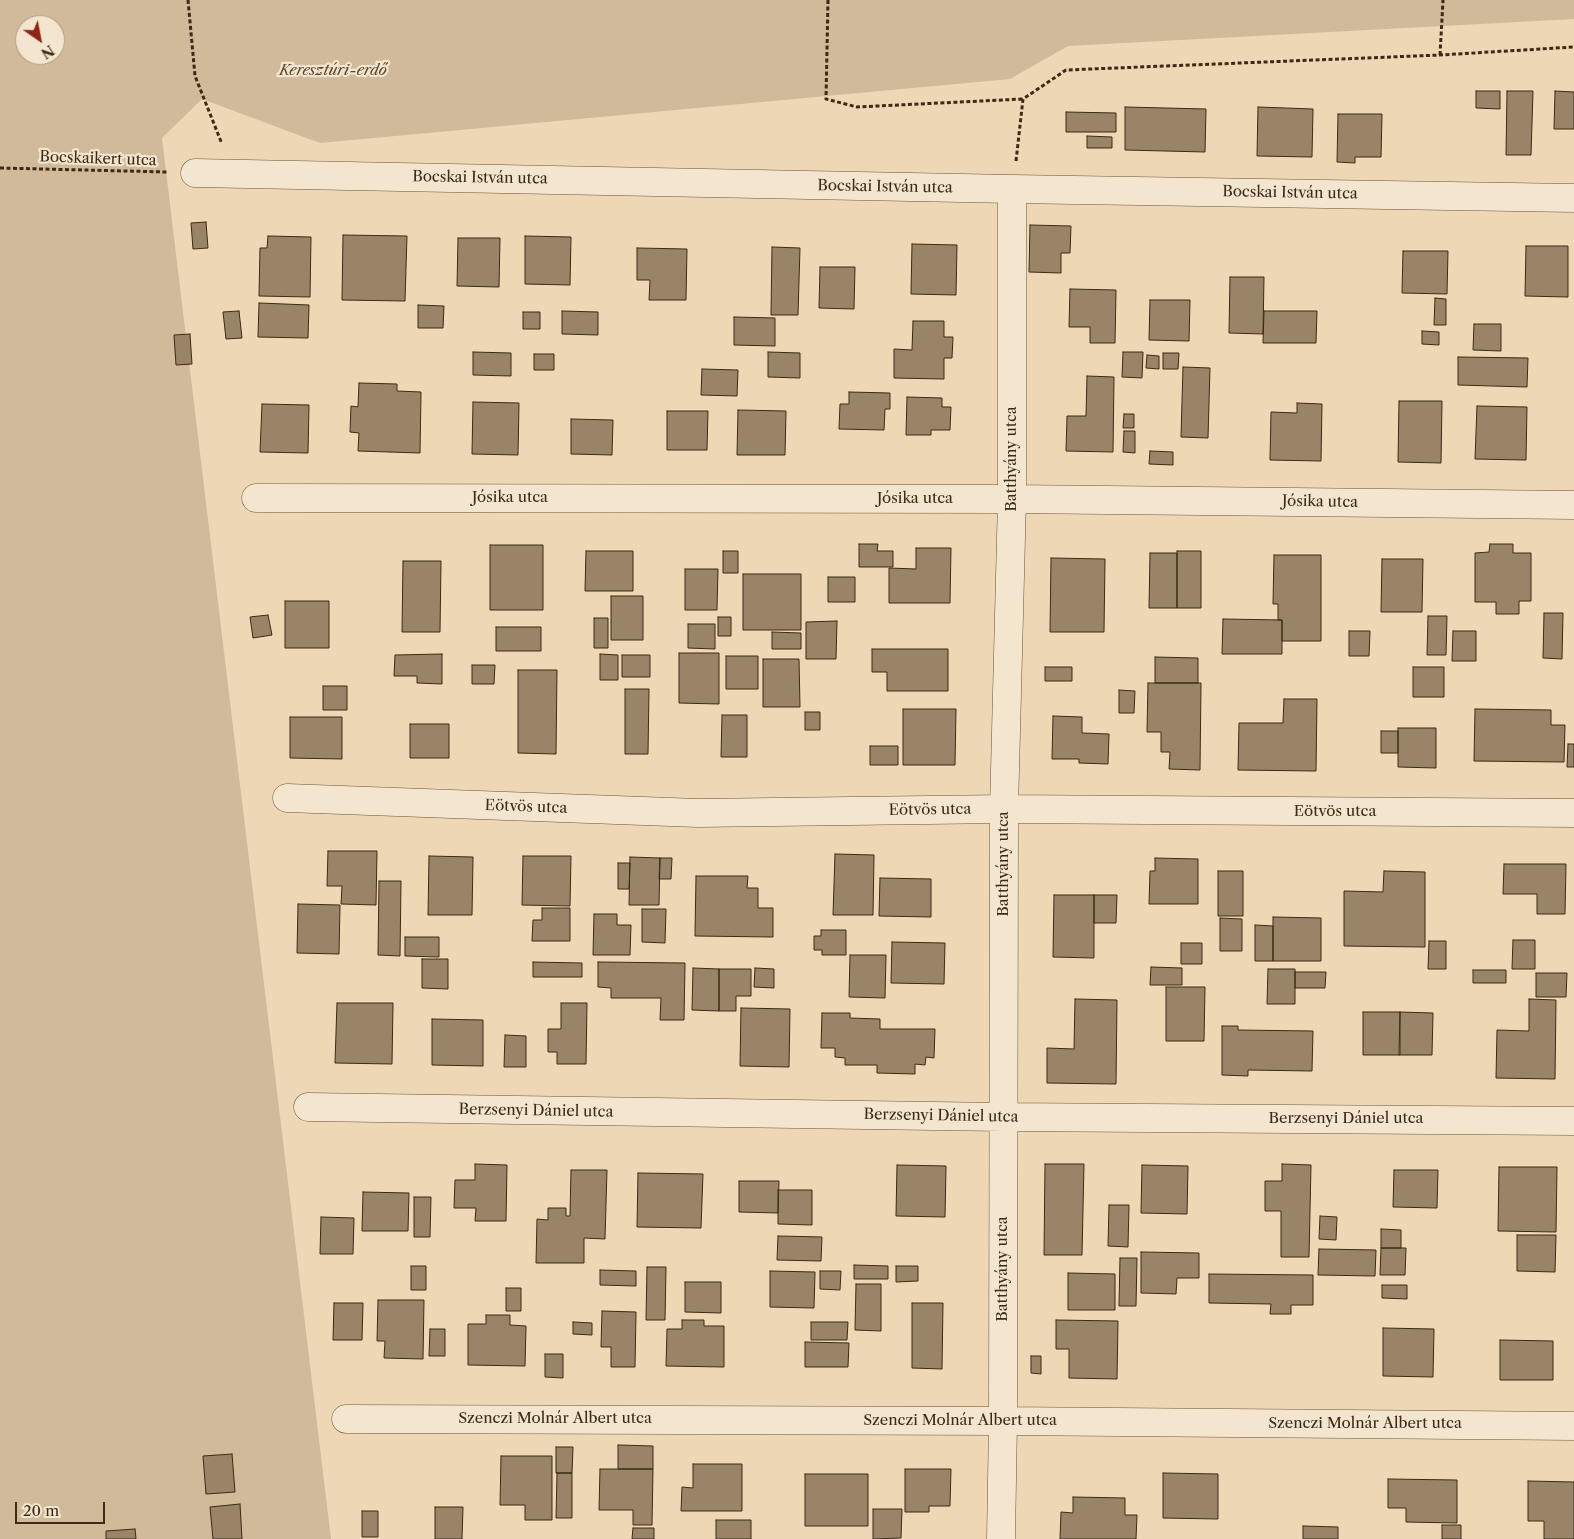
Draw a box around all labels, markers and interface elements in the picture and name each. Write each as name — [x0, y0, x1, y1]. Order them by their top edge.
north arrow — [15, 15, 65, 65]
text: N — [38, 41, 58, 63]
park label: Keresztúri-erdő — [279, 62, 387, 80]
street label: Bocskaikert utca — [39, 148, 157, 170]
street label: Bocskai István utca — [412, 168, 548, 188]
street label: Bocskai István utca — [817, 177, 953, 197]
street label: Bocskai István utca — [1222, 183, 1358, 203]
street label: Batthyány utca — [1003, 406, 1021, 512]
street label: Jósika utca — [472, 489, 548, 507]
street label: Jósika utca — [877, 490, 953, 508]
street label: Jósika utca — [1282, 492, 1358, 512]
street label: Eötvös utca — [484, 797, 568, 817]
street label: Eötvös utca — [889, 800, 971, 820]
street label: Eötvös utca — [1294, 803, 1376, 821]
street label: Batthyány utca — [995, 811, 1013, 917]
street label: Berzsenyi Dániel utca — [458, 1101, 614, 1121]
street label: Berzsenyi Dániel utca — [863, 1106, 1019, 1126]
street label: Berzsenyi Dániel utca — [1269, 1110, 1423, 1128]
street label: Batthyány utca — [994, 1216, 1012, 1322]
street label: Szenczi Molnár Albert utca — [458, 1410, 652, 1428]
street label: Szenczi Molnár Albert utca — [863, 1412, 1057, 1430]
street label: Szenczi Molnár Albert utca — [1268, 1415, 1462, 1433]
scale bar — [18, 1492, 108, 1524]
text: 20 m — [23, 1501, 59, 1520]

